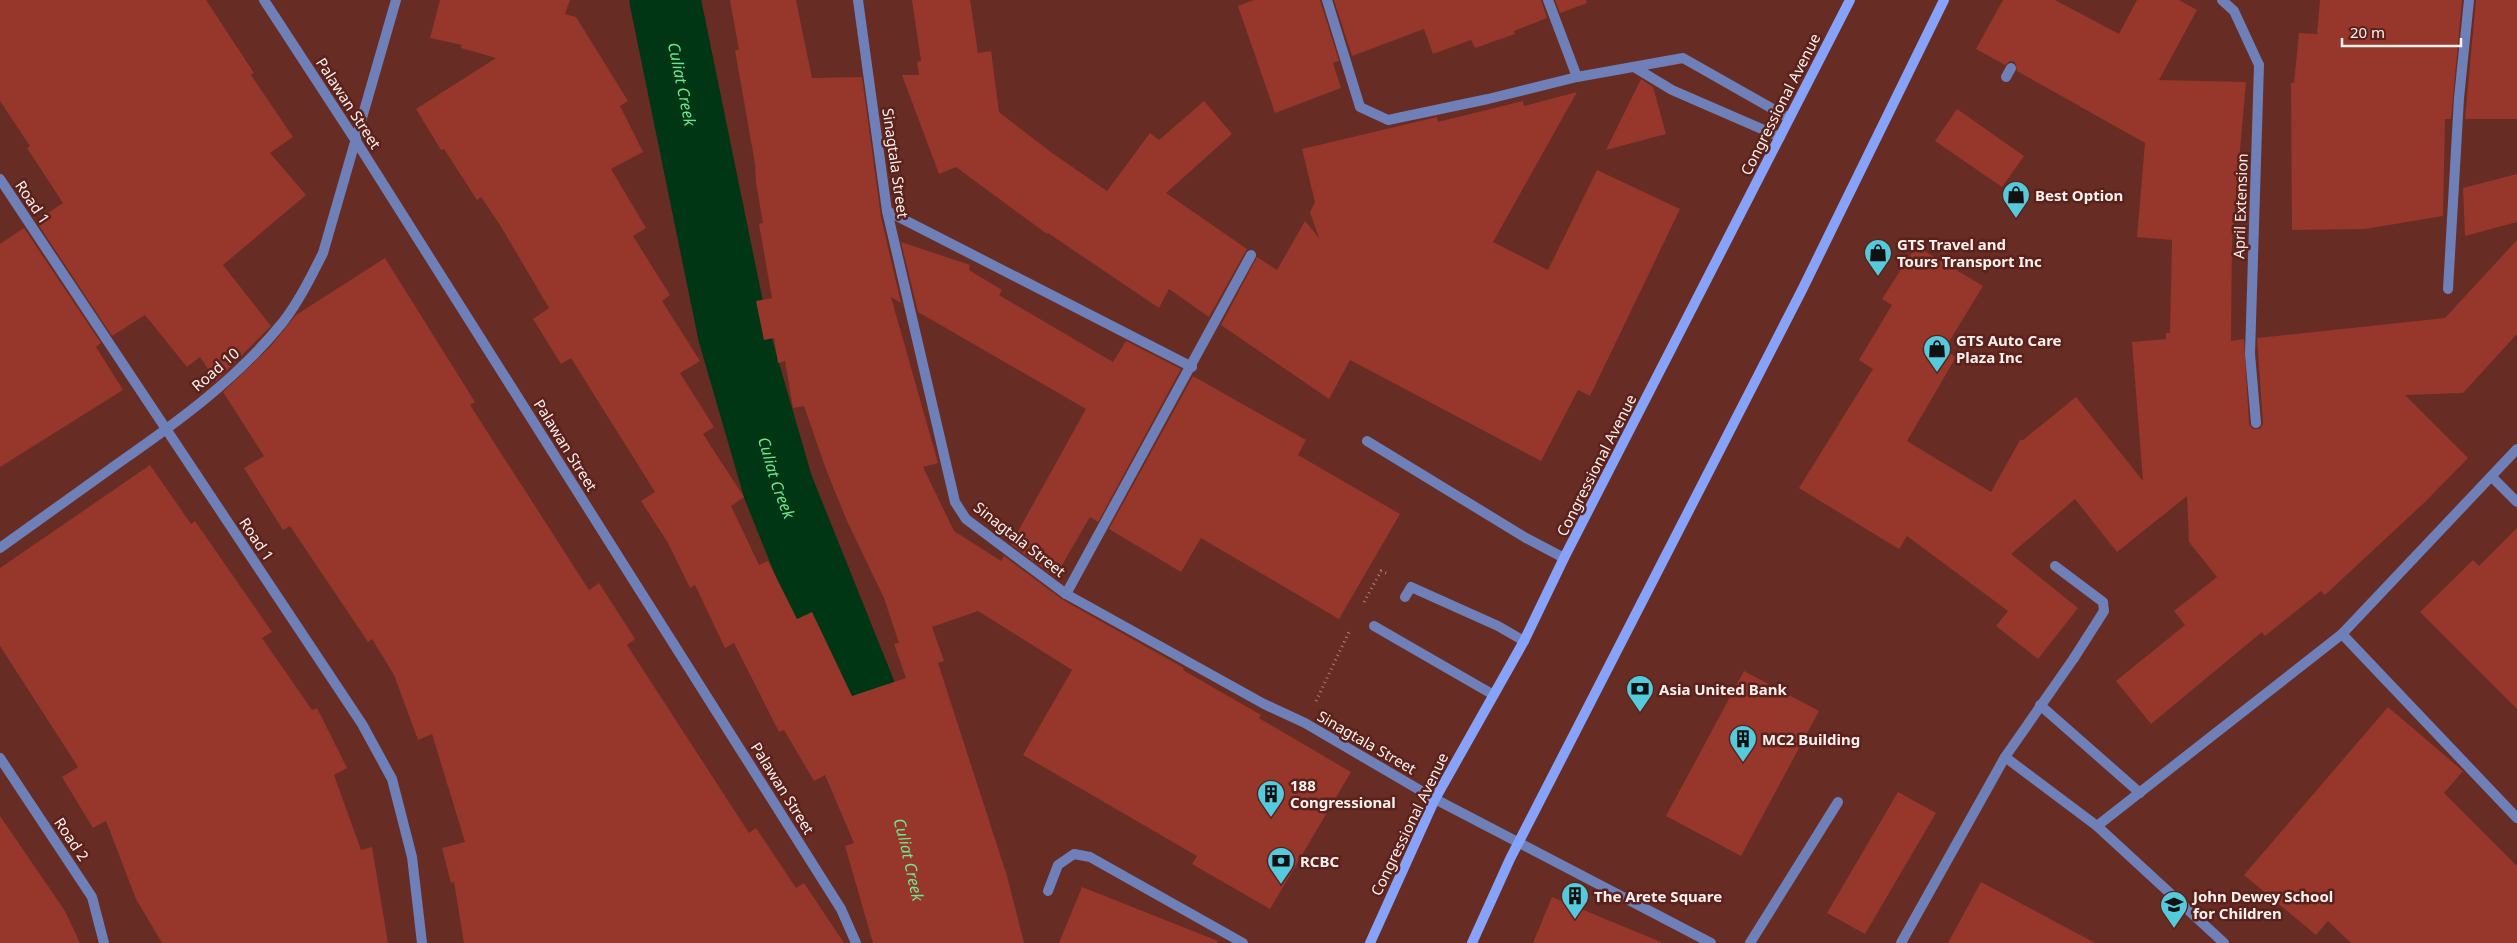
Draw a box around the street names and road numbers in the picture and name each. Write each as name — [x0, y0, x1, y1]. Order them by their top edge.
street label: Congressional Avenue — [1735, 30, 1825, 178]
street label: Palawan Street — [312, 54, 386, 153]
street label: Sinagtala Street — [878, 107, 914, 220]
street label: April Extension — [2228, 153, 2252, 259]
street label: Road 1 — [11, 176, 55, 228]
street label: Road 10 — [187, 343, 243, 395]
street label: Congressional Avenue — [1551, 391, 1641, 539]
street label: Palawan Street — [530, 395, 603, 495]
street label: Sinagtala Street — [970, 497, 1070, 581]
street label: Road 1 — [235, 513, 279, 565]
street label: Sinagtala Street — [1314, 706, 1421, 779]
street label: Palawan Street — [747, 738, 820, 838]
street label: Congressional Avenue — [1366, 749, 1452, 899]
street label: Road 2 — [50, 813, 94, 865]

